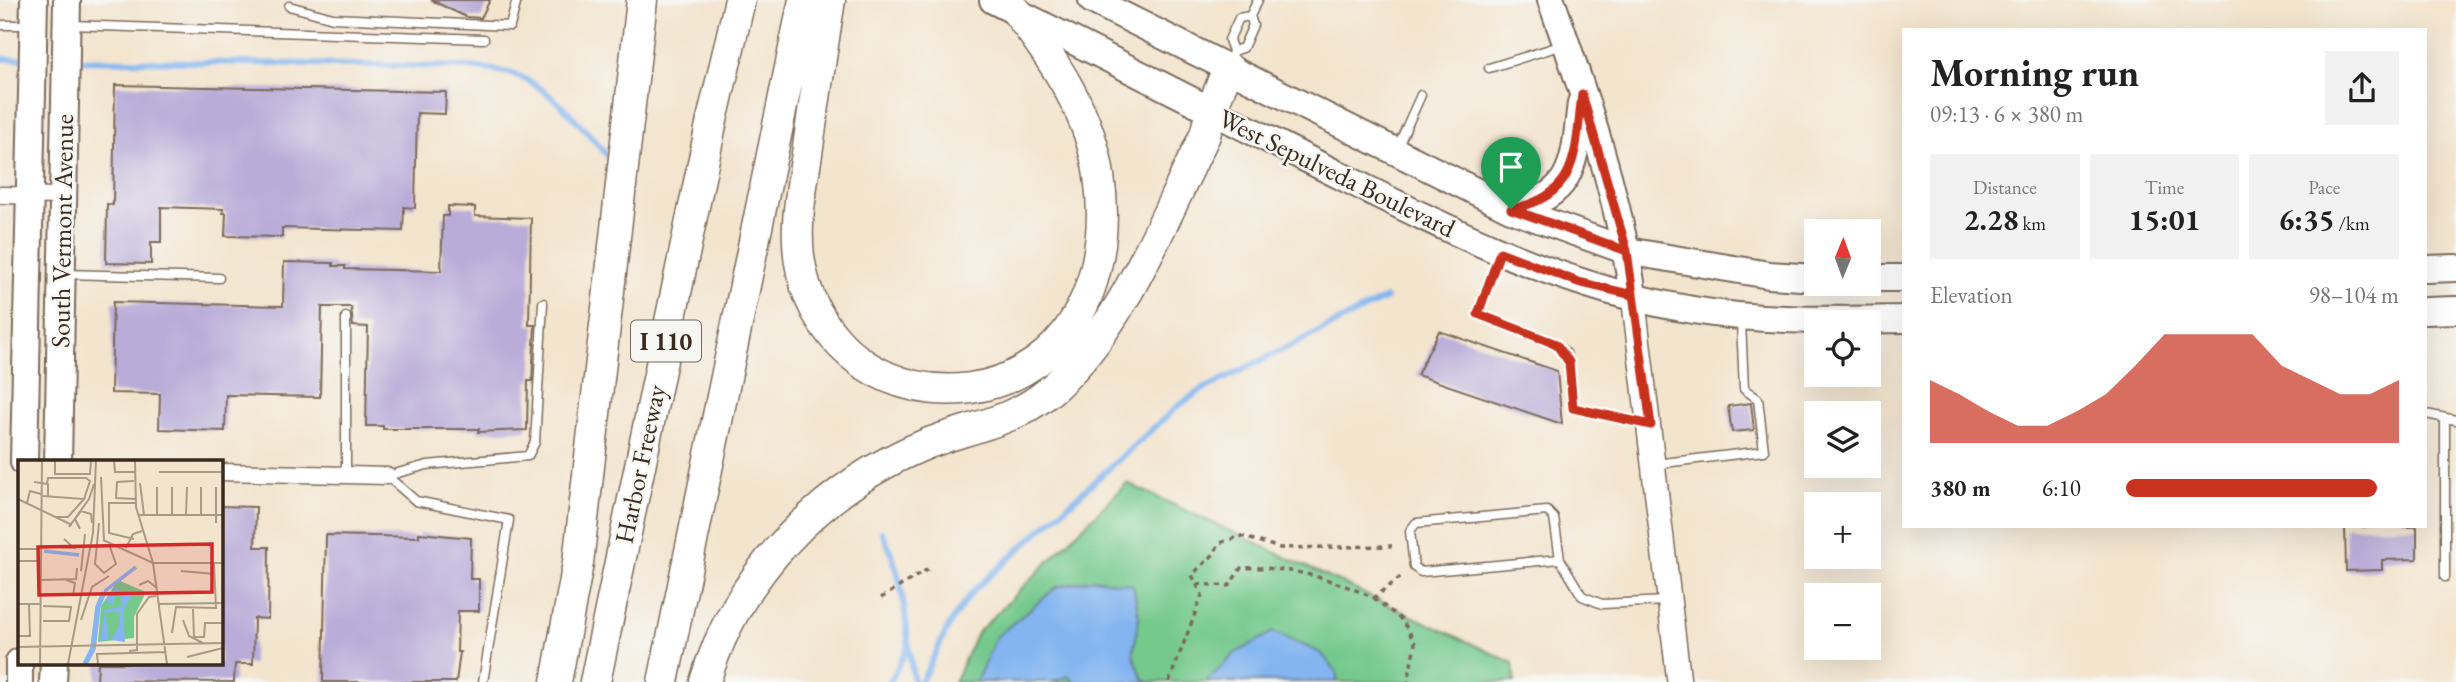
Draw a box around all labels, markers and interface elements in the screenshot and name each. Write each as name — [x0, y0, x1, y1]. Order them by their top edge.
text: Morning run — [1930, 48, 2139, 97]
button: share — [2325, 51, 2399, 125]
text: 09:13 · 6 × 380 m — [1930, 99, 2083, 129]
street label: West Sepulveda Boulevard — [1213, 101, 1462, 246]
street label: South Vermont Avenue — [43, 114, 81, 348]
pin — [1481, 137, 1541, 209]
icon: arrive — [1492, 148, 1530, 186]
text: Distance — [1973, 175, 2037, 200]
text: Time — [2145, 175, 2184, 200]
text: Pace — [2308, 175, 2340, 200]
text: 2.28 — [1964, 200, 2019, 239]
text: 15:01 — [2129, 200, 2200, 239]
text: 6:35 — [2279, 200, 2335, 239]
text: km — [2019, 211, 2046, 236]
text: /km — [2335, 211, 2370, 236]
north arrow — [1804, 219, 1881, 296]
map controls — [1804, 219, 1881, 660]
text: Elevation — [1930, 280, 2013, 310]
text: 98–104 m — [2309, 280, 2399, 310]
button: locate — [1804, 310, 1881, 387]
road number: I 110 — [631, 320, 701, 362]
street label: Harbor Freeway — [607, 381, 674, 546]
button: layers — [1804, 401, 1881, 478]
inset map — [18, 460, 222, 664]
text: 380 m — [1930, 473, 1991, 503]
text: 6:10 — [2042, 473, 2081, 503]
button: + — [1804, 492, 1881, 569]
button: − — [1804, 583, 1881, 660]

